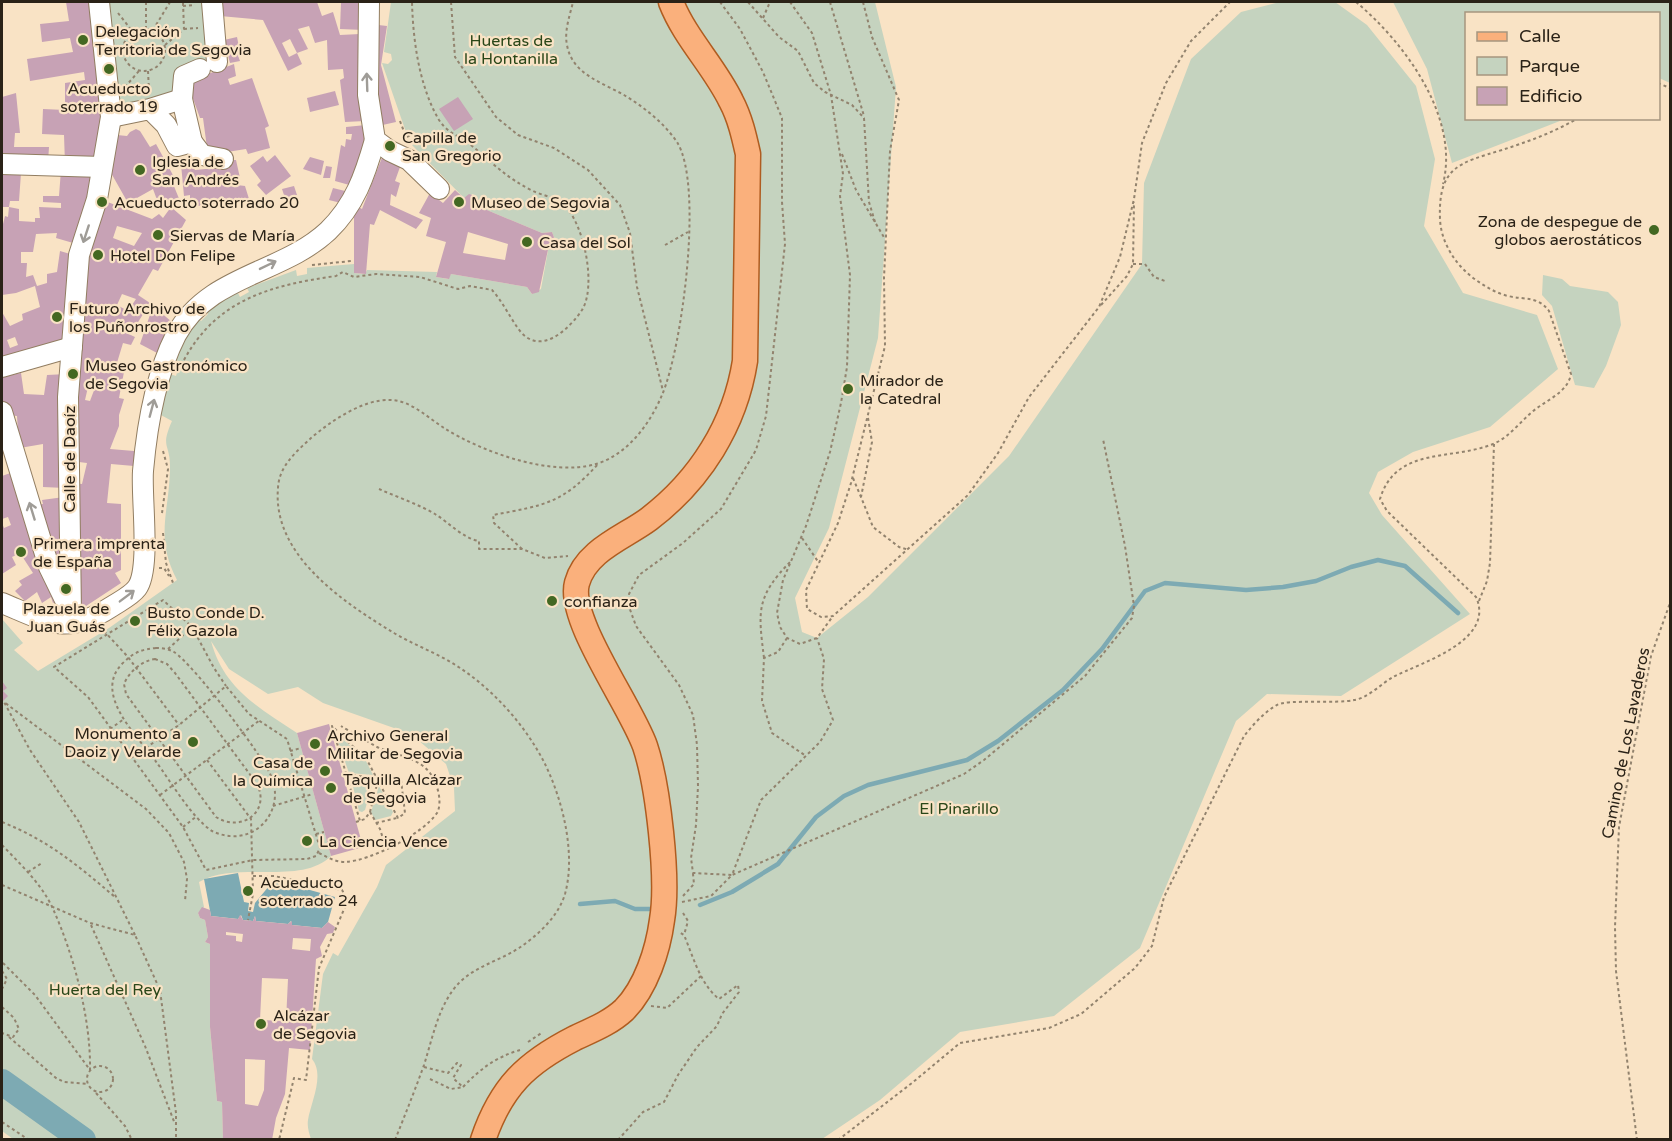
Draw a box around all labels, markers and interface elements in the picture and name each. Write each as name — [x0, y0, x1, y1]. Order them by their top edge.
legend — [1465, 12, 1660, 120]
place label: Delegación Territoria de Segovia — [95, 22, 251, 60]
text: Calle — [1519, 25, 1561, 47]
park label: Huertas de la Hontanilla — [464, 31, 558, 69]
marker: Delegación Territoria de Segovia — [76, 33, 90, 47]
text: Parque — [1519, 55, 1580, 77]
marker: Acueducto soterrado 19 — [102, 62, 116, 76]
one-way arrow — [362, 72, 373, 92]
place label: Acueducto soterrado 19 — [60, 79, 158, 117]
text: Edificio — [1519, 85, 1583, 107]
place label: Capilla de San Gregorio — [402, 128, 501, 166]
marker: Capilla de San Gregorio — [383, 139, 397, 153]
place label: Iglesia de San Andrés — [152, 152, 239, 190]
marker: Iglesia de San Andrés — [133, 163, 147, 177]
place label: Acueducto soterrado 20 — [114, 193, 299, 213]
place label: Museo de Segovia — [471, 193, 610, 213]
marker: Acueducto soterrado 20 — [95, 195, 109, 209]
marker: Museo de Segovia — [452, 195, 466, 209]
place label: Zona de despegue de globos aerostáticos — [1478, 212, 1642, 250]
marker: Zona de despegue de globos aerostáticos — [1647, 223, 1661, 237]
one-way arrow — [80, 224, 91, 243]
place label: Siervas de María — [170, 226, 295, 246]
marker: Siervas de María — [151, 228, 165, 242]
place label: Casa del Sol — [539, 233, 631, 253]
marker: Casa del Sol — [520, 235, 534, 249]
place label: Hotel Don Felipe — [110, 246, 235, 266]
marker: Hotel Don Felipe — [91, 248, 105, 262]
one-way arrow — [259, 259, 277, 271]
place label: Futuro Archivo de los Puñonrostro — [69, 299, 205, 337]
marker: Futuro Archivo de los Puñonrostro — [50, 310, 64, 324]
place label: Museo Gastronómico de Segovia — [85, 356, 247, 394]
marker: Museo Gastronómico de Segovia — [66, 367, 80, 381]
place label: Mirador de la Catedral — [860, 371, 944, 409]
marker: Mirador de la Catedral — [841, 382, 855, 396]
one-way arrow — [146, 399, 158, 418]
street label: Calle de Daoíz — [60, 405, 80, 513]
one-way arrow — [26, 502, 37, 521]
place label: Primera imprenta de España — [33, 534, 165, 572]
marker: Primera imprenta de España — [14, 545, 28, 559]
marker: Plazuela de Juan Guás — [59, 582, 73, 596]
one-way arrow — [119, 589, 135, 602]
place label: confianza — [564, 592, 638, 612]
marker: confianza — [545, 594, 559, 608]
place label: Plazuela de Juan Guás — [23, 599, 109, 637]
place label: Busto Conde D. Félix Gazola — [147, 603, 265, 641]
marker: Busto Conde D. Félix Gazola — [128, 614, 142, 628]
street label: Camino de Los Lavaderos — [1598, 646, 1654, 841]
place label: Monumento a Daoiz y Velarde — [64, 724, 181, 762]
place label: Archivo General Militar de Segovia — [327, 726, 463, 764]
marker: Monumento a Daoiz y Velarde — [186, 735, 200, 749]
marker: Archivo General Militar de Segovia — [308, 737, 322, 751]
place label: Casa de la Química — [233, 753, 313, 791]
marker: Casa de la Química — [318, 764, 332, 778]
place label: Taquilla Alcázar de Segovia — [343, 770, 463, 808]
marker: Taquilla Alcázar de Segovia — [324, 781, 338, 795]
park label: El Pinarillo — [919, 799, 999, 819]
place label: La Ciencia Vence — [319, 832, 447, 852]
marker: La Ciencia Vence — [300, 834, 314, 848]
place label: Acueducto soterrado 24 — [260, 873, 358, 911]
marker: Acueducto soterrado 24 — [241, 884, 255, 898]
park label: Huerta del Rey — [49, 980, 162, 1000]
place label: Alcázar de Segovia — [273, 1006, 356, 1044]
marker: Alcázar de Segovia — [254, 1017, 268, 1031]

